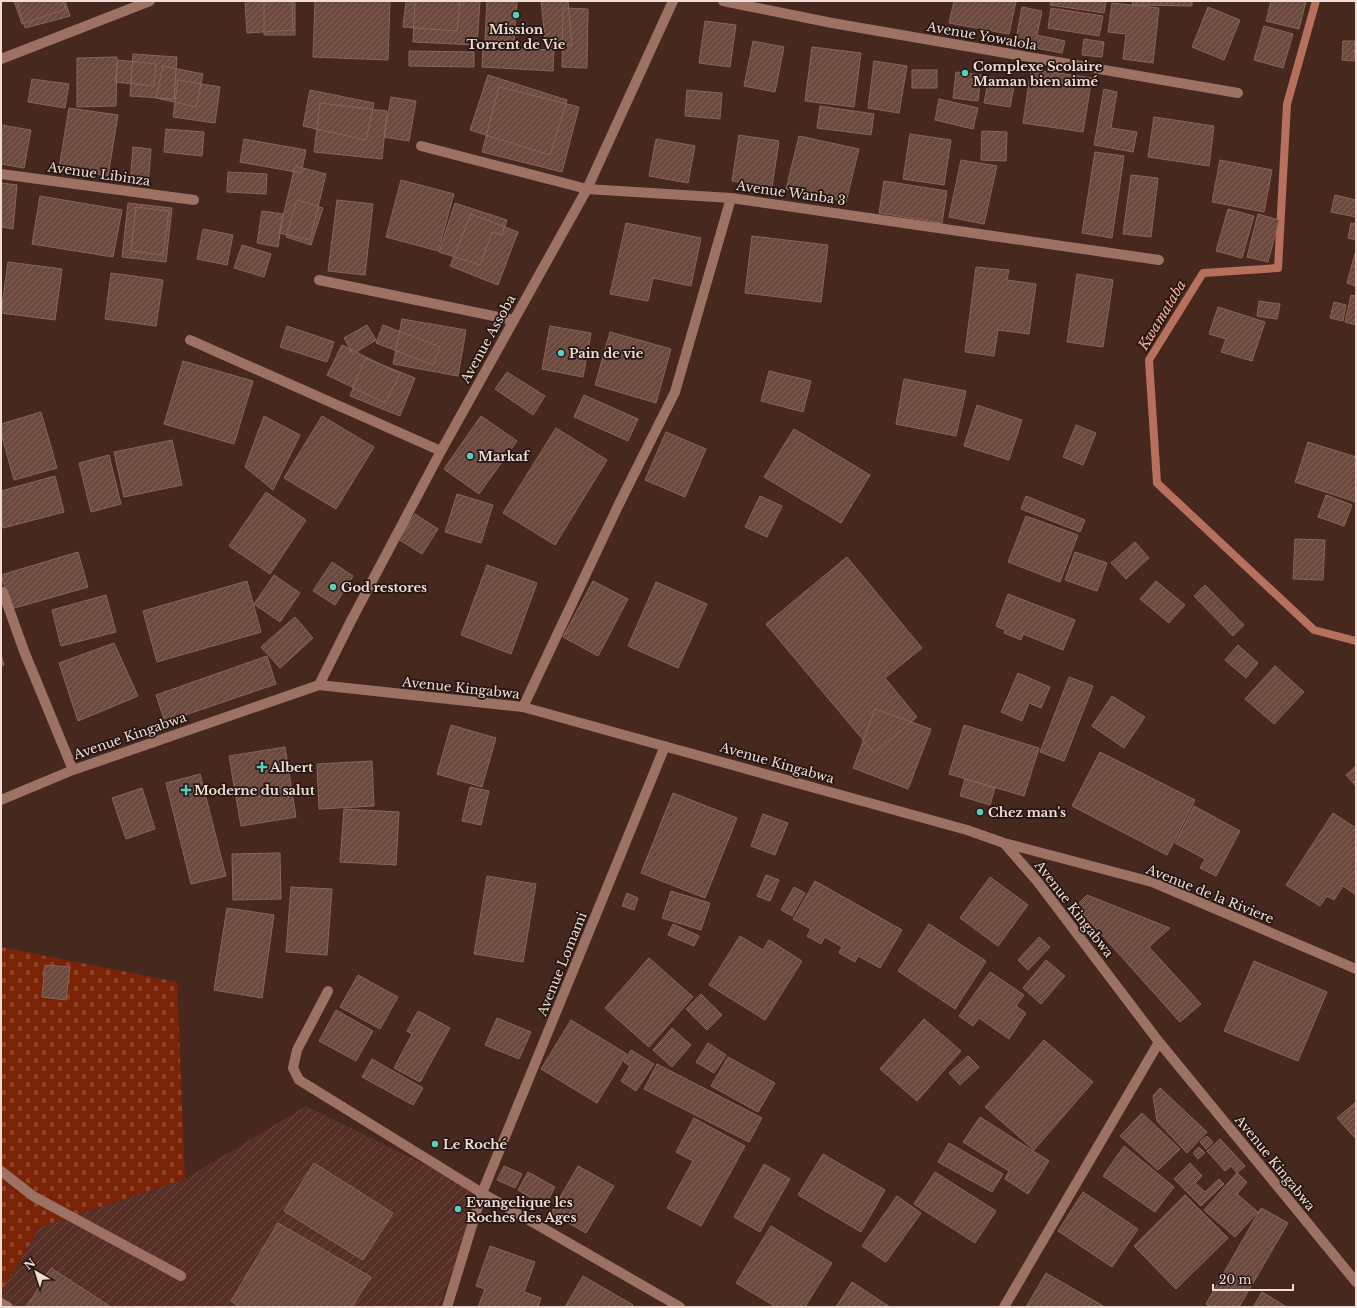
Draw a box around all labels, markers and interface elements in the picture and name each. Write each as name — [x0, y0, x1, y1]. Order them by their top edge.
marker: Mission Torrent de Vie — [511, 10, 521, 20]
street label: Avenue Yowalola — [925, 18, 1039, 54]
place label: Mission Torrent de Vie — [467, 21, 566, 53]
place label: Complexe Scolaire Maman bien aimé — [973, 58, 1103, 90]
marker: Complexe Scolaire Maman bien aimé — [960, 68, 970, 78]
street label: Avenue Libinza — [46, 158, 152, 190]
street label: Avenue Wanba 3 — [734, 177, 847, 209]
water label: Kwamataba — [1134, 277, 1190, 354]
street label: Avenue Assoba — [456, 291, 520, 387]
place label: Pain de vie — [569, 345, 644, 362]
marker: Pain de vie — [556, 348, 566, 358]
place label: Markaf — [478, 448, 530, 465]
marker: Markaf — [465, 451, 475, 461]
place label: God restores — [341, 579, 427, 596]
marker: God restores — [328, 582, 338, 592]
street label: Avenue Kingabwa — [400, 673, 521, 703]
street label: Avenue Kingabwa — [70, 708, 189, 764]
street label: Avenue Kingabwa — [717, 738, 837, 788]
place label: Albert — [269, 759, 313, 776]
marker: Albert — [257, 762, 267, 772]
place label: Moderne du salut — [194, 782, 315, 799]
marker: Moderne du salut — [181, 785, 191, 795]
place label: Chez man's — [988, 804, 1066, 821]
marker: Chez man's — [975, 807, 985, 817]
street label: Avenue Kingabwa — [1030, 856, 1118, 961]
street label: Avenue de la Riviere — [1143, 860, 1276, 927]
street label: Avenue Lomami — [533, 909, 591, 1019]
street label: Avenue Kingabwa — [1231, 1111, 1319, 1215]
place label: Le Roché — [443, 1136, 508, 1153]
marker: Le Roché — [430, 1139, 440, 1149]
place label: Evangelique les Roches des Ages — [466, 1194, 576, 1226]
marker: Evangelique les Roches des Ages — [453, 1204, 463, 1214]
north arrow — [16, 1252, 56, 1292]
text: N — [21, 1255, 39, 1273]
scale bar — [1213, 1266, 1293, 1292]
text: 20 m — [1219, 1272, 1251, 1287]

